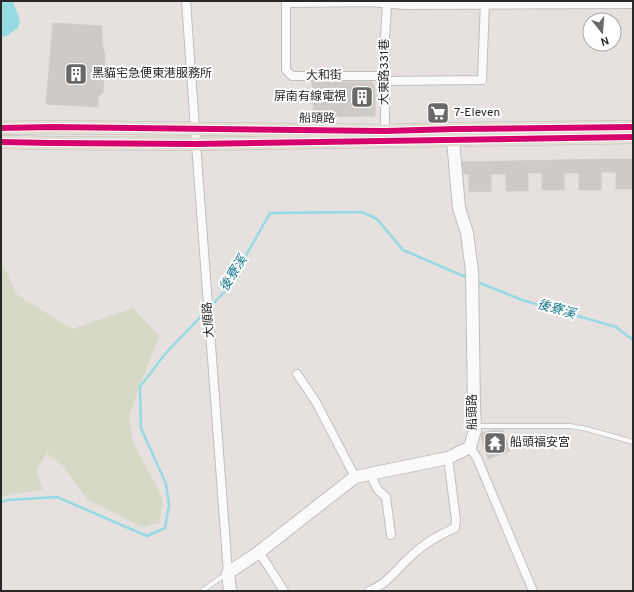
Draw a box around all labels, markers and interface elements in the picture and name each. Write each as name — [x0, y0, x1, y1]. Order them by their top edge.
north arrow — [582, 12, 622, 52]
text: N — [599, 33, 610, 48]
street label: 大東路331巷 — [377, 39, 393, 105]
building icon: 黑貓宅急便東港服務所 — [63, 61, 89, 87]
place label: 黑貓宅急便東港服務所 — [92, 66, 212, 82]
street label: 大和街 — [306, 68, 342, 84]
building icon: 屏南有線電視 — [349, 84, 375, 110]
place label: 屏南有線電視 — [274, 89, 346, 105]
supermarket icon: 7-Eleven — [425, 100, 451, 126]
place label: 7-Eleven — [454, 105, 500, 121]
street label: 船頭路 — [299, 111, 335, 127]
water label: 後寮溪 — [217, 252, 252, 295]
water label: 後寮溪 — [535, 297, 579, 324]
street label: 大順路 — [200, 301, 218, 339]
street label: 船頭路 — [465, 394, 481, 430]
temple icon: 船頭福安宮 — [482, 430, 508, 456]
place label: 船頭福安宮 — [510, 435, 570, 451]

